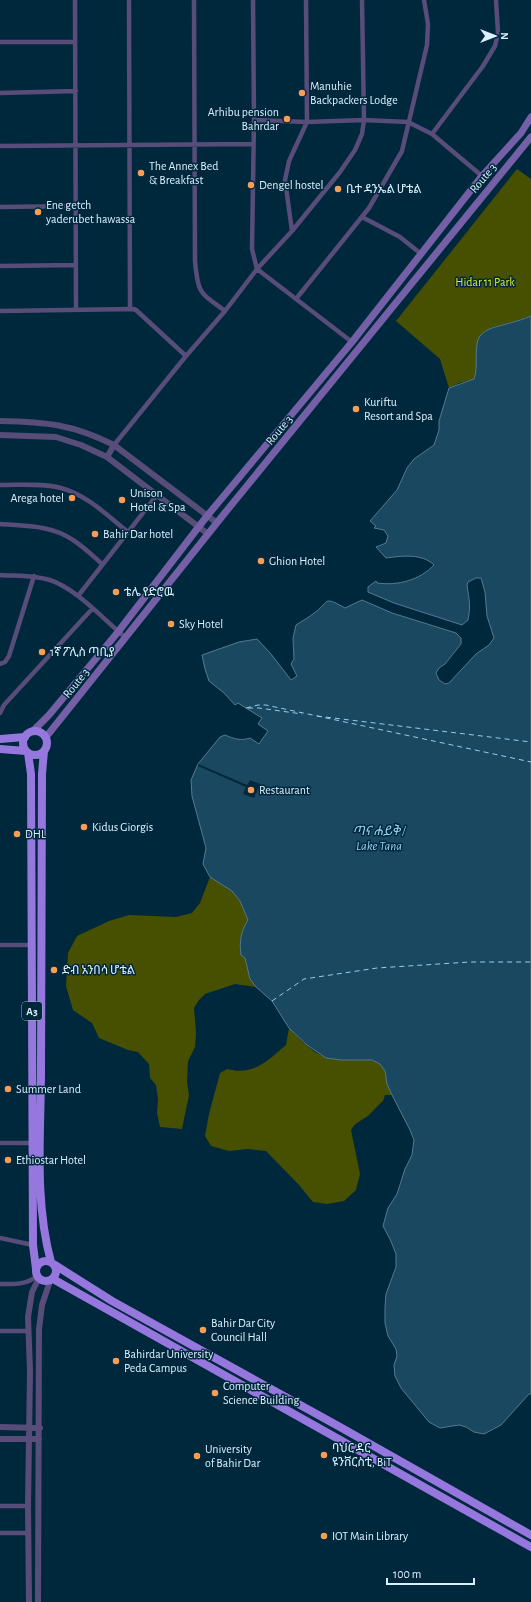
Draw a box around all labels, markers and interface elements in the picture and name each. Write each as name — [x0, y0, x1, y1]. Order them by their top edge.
north arrow — [475, 16, 515, 56]
text: N — [499, 32, 510, 40]
place label: Manuhie Backpackers Lodge — [310, 80, 398, 106]
marker: Manuhie Backpackers Lodge — [297, 88, 307, 98]
place label: Arhibu pension Bahrdar — [208, 106, 279, 132]
marker: Arhibu pension Bahrdar — [282, 114, 292, 124]
place label: The Annex Bed & Breakfast — [149, 160, 218, 186]
street label: Route 3 — [467, 161, 499, 195]
marker: The Annex Bed & Breakfast — [136, 168, 146, 178]
place label: Dengel hostel — [259, 179, 324, 191]
marker: Dengel hostel — [246, 180, 256, 190]
place label: ቤተ ዳንኤል ሆቴል — [346, 183, 422, 195]
marker: ቤተ ዳንኤል ሆቴል — [333, 184, 343, 194]
place label: Ene getch yaderubet hawassa — [45, 199, 136, 226]
marker: Ene getch yaderubet hawassa — [33, 207, 43, 217]
park label: Hidar 11 Park — [455, 276, 515, 288]
place label: Kuriftu Resort and Spa — [364, 396, 433, 422]
marker: Kuriftu Resort and Spa — [351, 404, 361, 414]
street label: Route 3 — [263, 413, 295, 447]
place label: Unison Hotel & Spa — [130, 487, 186, 513]
place label: Arega hotel — [10, 492, 64, 504]
marker: Arega hotel — [67, 493, 77, 503]
marker: Unison Hotel & Spa — [117, 495, 127, 505]
place label: Bahir Dar hotel — [103, 528, 173, 540]
marker: Bahir Dar hotel — [90, 529, 100, 539]
place label: Ghion Hotel — [269, 555, 325, 567]
marker: Ghion Hotel — [256, 556, 266, 566]
place label: ቴሌ የድሮዉ — [124, 586, 175, 598]
marker: ቴሌ የድሮዉ — [111, 587, 121, 597]
place label: Sky Hotel — [179, 618, 223, 631]
marker: Sky Hotel — [166, 619, 176, 629]
place label: 1ኛ ፖሊስ ጣቢያ — [50, 646, 115, 658]
marker: 1ኛ ፖሊስ ጣቢያ — [37, 647, 47, 657]
street label: Route 3 — [61, 666, 92, 700]
place label: Restaurant — [259, 784, 310, 796]
marker: Restaurant — [246, 785, 256, 795]
place label: Kidus Giorgis — [92, 821, 153, 833]
marker: Kidus Giorgis — [79, 822, 89, 832]
water label: ጣና ሐይቅ / Lake Tana — [352, 823, 407, 853]
place label: DHL — [25, 828, 46, 840]
marker: DHL — [12, 829, 22, 839]
place label: ድብ አንበሳ ሆቴል — [62, 964, 135, 976]
marker: ድብ አንበሳ ሆቴል — [49, 965, 59, 975]
road number: A3 — [22, 1002, 42, 1020]
place label: Summer Land — [16, 1083, 81, 1095]
marker: Summer Land — [3, 1084, 13, 1094]
place label: Ethiostar Hotel — [16, 1154, 86, 1166]
marker: Ethiostar Hotel — [3, 1155, 13, 1165]
place label: Bahir Dar City Council Hall — [211, 1317, 275, 1343]
marker: Bahir Dar City Council Hall — [198, 1325, 208, 1335]
place label: Bahirdar University Peda Campus — [124, 1348, 213, 1374]
marker: Bahirdar University Peda Campus — [111, 1356, 121, 1366]
place label: Computer Science Building — [223, 1380, 300, 1406]
marker: Computer Science Building — [210, 1388, 220, 1398]
place label: ባህር ዳር ዩንቨርስቲ, BiT — [332, 1442, 392, 1468]
place label: University of Bahir Dar — [205, 1443, 260, 1469]
marker: ባህር ዳር ዩንቨርስቲ, BiT — [319, 1450, 329, 1460]
marker: University of Bahir Dar — [192, 1451, 202, 1461]
place label: IOT Main Library — [332, 1530, 408, 1543]
marker: IOT Main Library — [319, 1531, 329, 1541]
scale bar — [387, 1560, 474, 1586]
text: 100 m — [393, 1568, 421, 1580]

